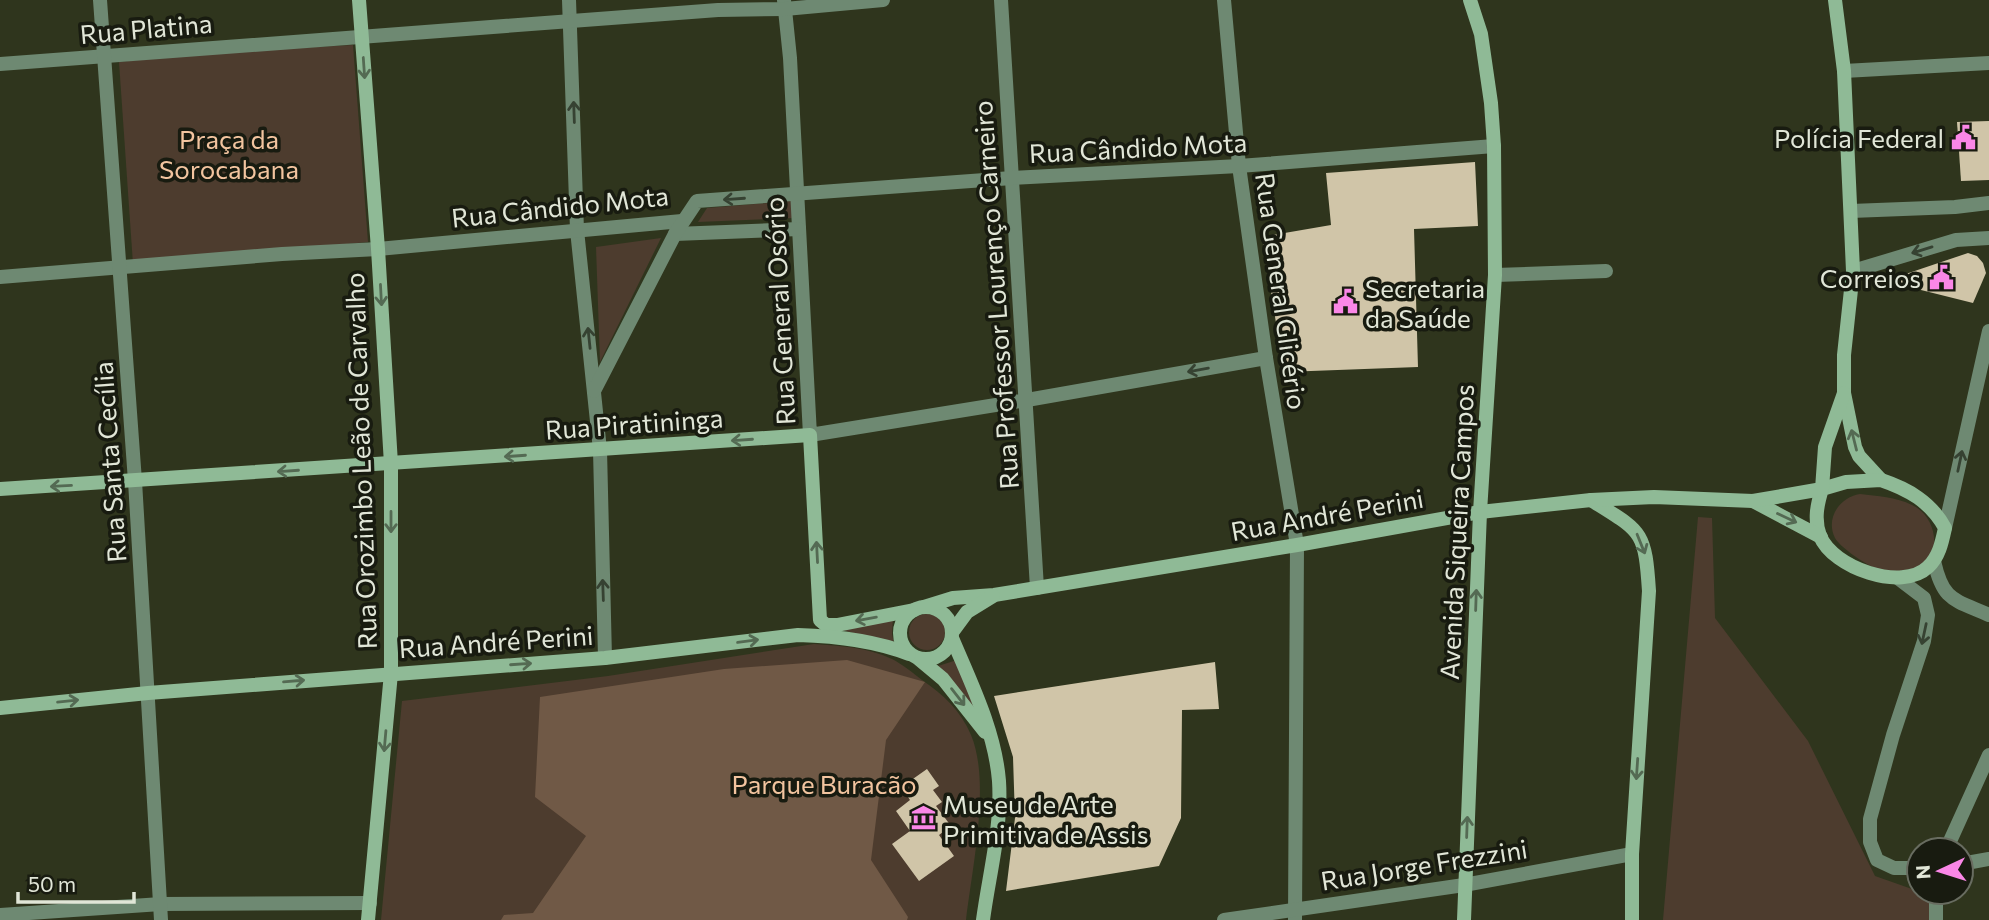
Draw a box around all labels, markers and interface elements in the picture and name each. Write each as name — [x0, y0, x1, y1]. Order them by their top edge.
street label: Rua Platina — [79, 7, 213, 49]
one-way arrow — [358, 56, 371, 79]
one-way arrow — [567, 100, 580, 123]
street label: Rua Professor Lourenço Carneiro — [966, 100, 1024, 490]
place label: Polícia Federal — [1774, 122, 1944, 153]
park label: Praça da Sorocabana — [159, 123, 299, 184]
public building icon: Polícia Federal — [1950, 123, 1978, 151]
street label: Rua Cândido Mota — [1028, 126, 1248, 168]
street label: Rua General Glicério — [1250, 171, 1314, 411]
street label: Rua Cândido Mota — [450, 179, 670, 233]
one-way arrow — [723, 193, 746, 206]
street label: Rua General Osório — [758, 196, 800, 426]
one-way arrow — [1912, 244, 1934, 257]
place label: Correios — [1820, 262, 1921, 293]
public building icon: Correios — [1927, 263, 1955, 291]
street label: Rua Orozimbo Leão de Carvalho — [338, 272, 382, 650]
place label: Secretaria da Saúde — [1365, 272, 1485, 333]
one-way arrow — [374, 283, 387, 306]
public building icon: Secretaria da Saúde — [1331, 288, 1359, 316]
one-way arrow — [582, 328, 595, 350]
street label: Rua Santa Cecília — [87, 360, 131, 564]
one-way arrow — [1187, 363, 1210, 377]
street label: Avenida Siqueira Campos — [1433, 383, 1479, 681]
street label: Rua Piratininga — [544, 401, 724, 445]
one-way arrow — [1847, 430, 1860, 452]
one-way arrow — [732, 434, 754, 447]
one-way arrow — [504, 449, 527, 462]
one-way arrow — [1953, 450, 1967, 473]
one-way arrow — [278, 465, 300, 478]
one-way arrow — [51, 480, 73, 493]
street label: Rua André Perini — [1228, 482, 1426, 546]
one-way arrow — [384, 510, 398, 533]
one-way arrow — [1776, 512, 1797, 525]
one-way arrow — [1636, 532, 1649, 554]
one-way arrow — [810, 541, 823, 564]
one-way arrow — [597, 579, 610, 602]
one-way arrow — [1470, 589, 1483, 612]
one-way arrow — [855, 613, 878, 627]
street label: Rua André Perini — [398, 619, 594, 663]
one-way arrow — [1917, 622, 1931, 645]
one-way arrow — [736, 634, 758, 647]
one-way arrow — [510, 657, 532, 670]
one-way arrow — [283, 674, 305, 687]
one-way arrow — [950, 688, 965, 706]
one-way arrow — [56, 694, 79, 707]
one-way arrow — [378, 729, 391, 752]
one-way arrow — [1631, 758, 1644, 781]
park label: Parque Buracão — [731, 768, 917, 799]
place label: Museu de Arte Primitiva de Assis — [943, 788, 1149, 849]
museum icon: Museu de Arte Primitiva de Assis — [909, 804, 937, 832]
one-way arrow — [1460, 816, 1473, 839]
street label: Rua Jorge Frezzini — [1319, 832, 1529, 896]
north arrow — [1905, 836, 1975, 906]
scale bar — [18, 860, 133, 904]
text: N — [1911, 864, 1935, 880]
text: 50 m — [28, 871, 76, 896]

